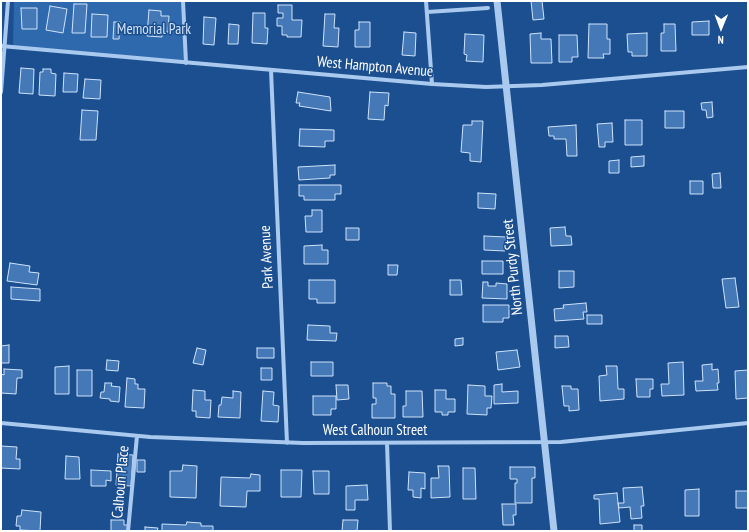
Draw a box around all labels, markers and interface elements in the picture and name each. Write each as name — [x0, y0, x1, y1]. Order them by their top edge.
north arrow — [701, 8, 741, 48]
park label: Memorial Park — [117, 21, 191, 39]
text: N — [718, 33, 724, 47]
street label: West Hampton Avenue — [316, 53, 434, 81]
street label: North Purdy Street — [499, 218, 527, 316]
street label: Park Avenue — [256, 225, 278, 289]
street label: West Calhoun Street — [323, 422, 427, 440]
street label: Calhoun Place — [109, 445, 133, 519]

